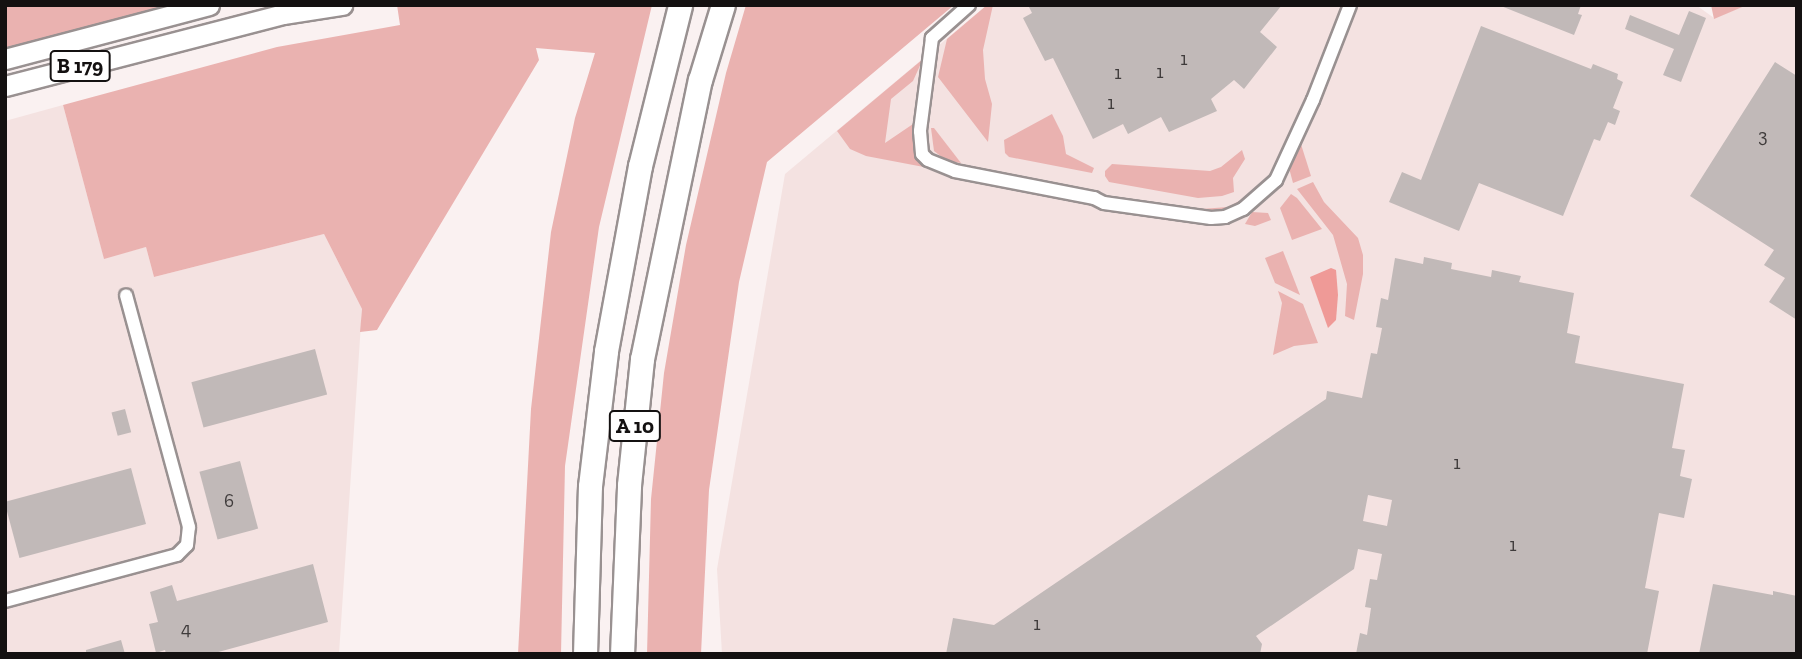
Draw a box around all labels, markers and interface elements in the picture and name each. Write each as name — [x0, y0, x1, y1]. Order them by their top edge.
road number: B 179 — [48, 48, 112, 84]
house number: 1 — [1180, 48, 1188, 70]
house number: 1 — [1156, 61, 1164, 83]
house number: 1 — [1114, 62, 1122, 84]
house number: 1 — [1107, 92, 1115, 114]
house number: 3 — [1758, 125, 1768, 147]
road number: A 10 — [607, 408, 663, 444]
house number: 1 — [1453, 452, 1461, 474]
house number: 6 — [224, 490, 234, 512]
house number: 1 — [1509, 534, 1517, 556]
house number: 1 — [1033, 613, 1041, 635]
house number: 4 — [181, 618, 191, 640]

